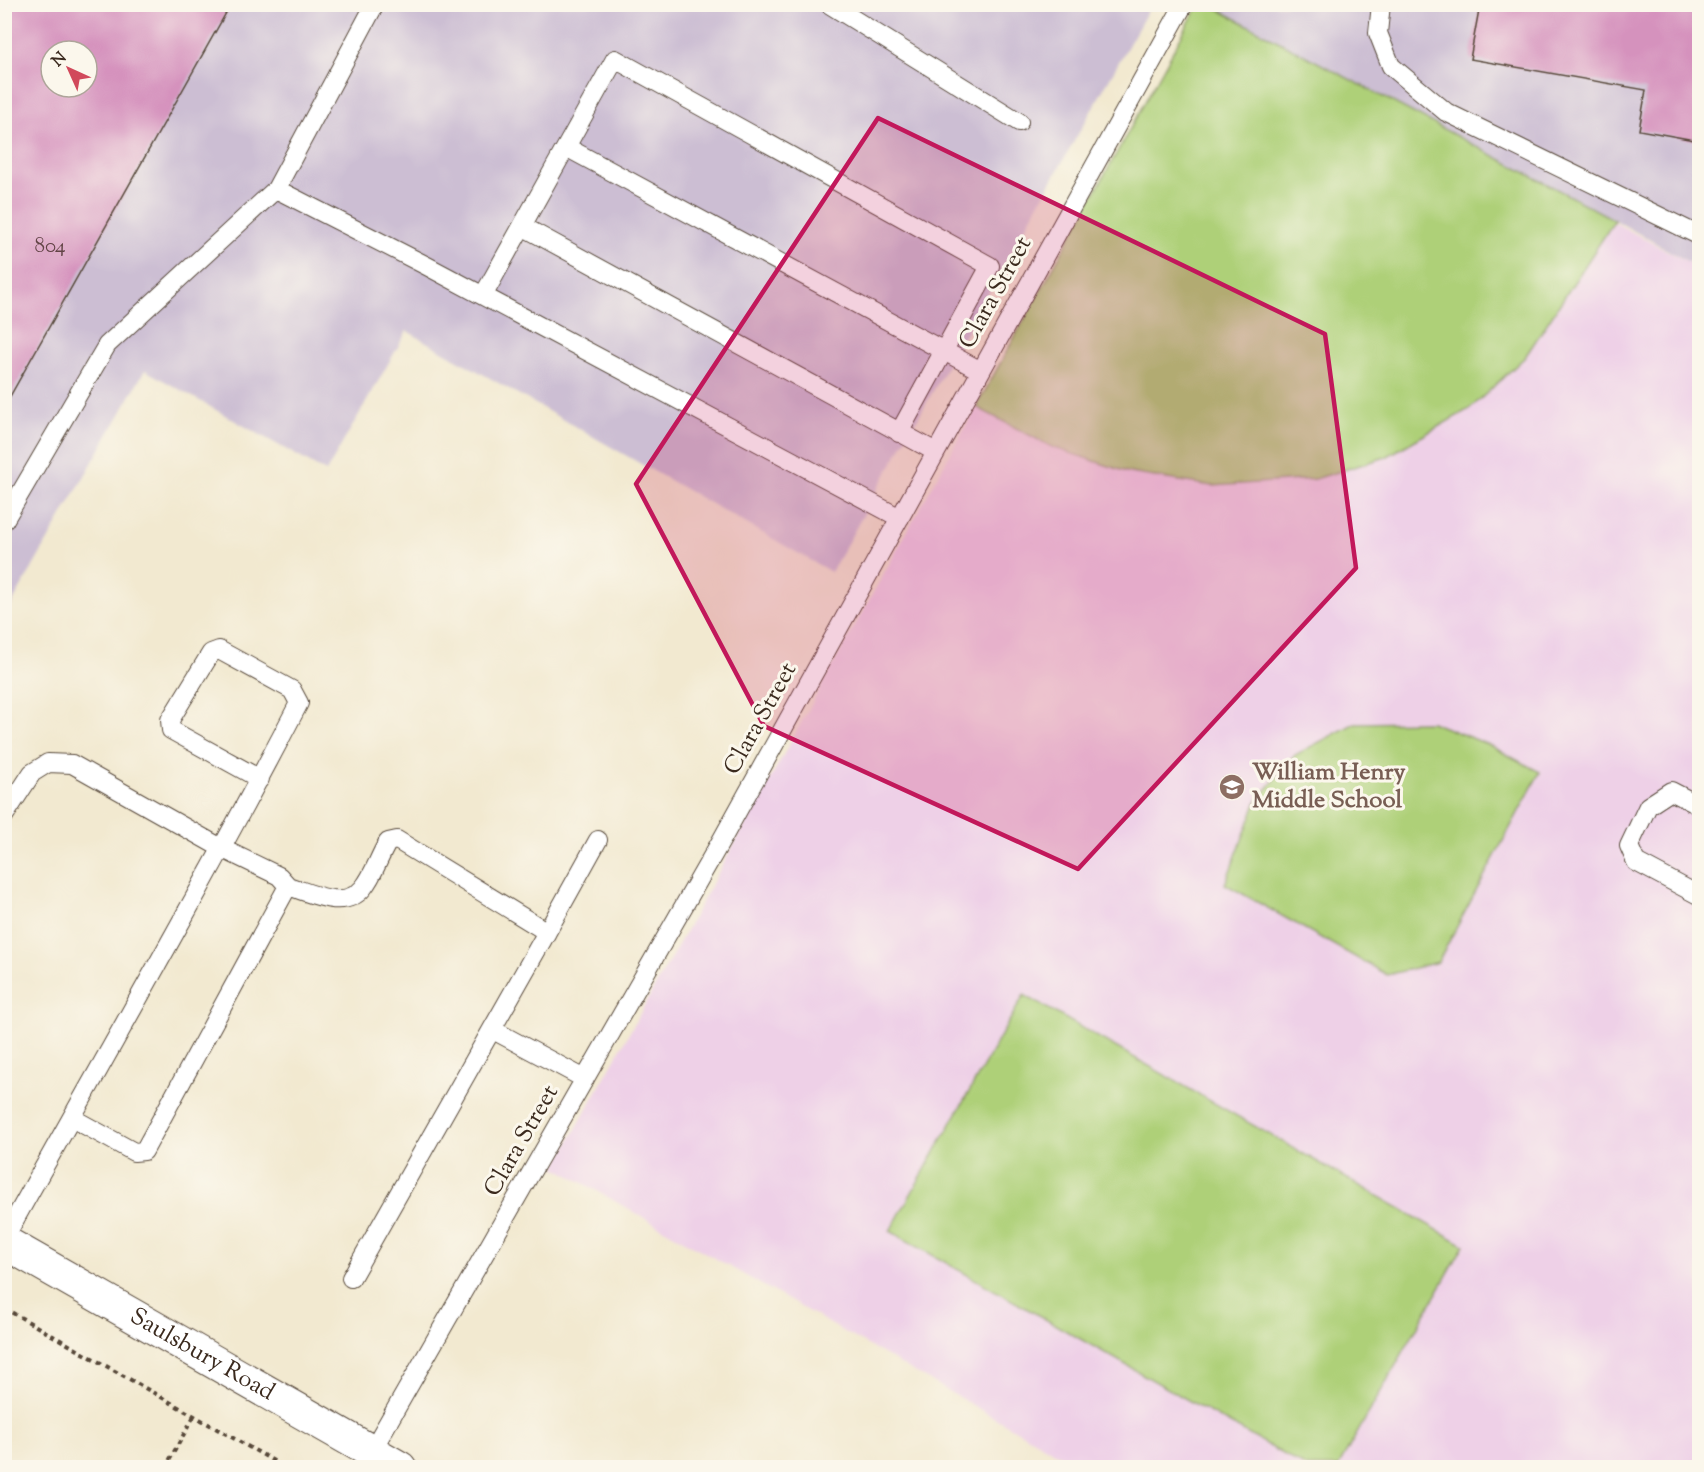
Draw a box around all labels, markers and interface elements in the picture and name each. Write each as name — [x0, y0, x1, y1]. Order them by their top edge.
north arrow — [39, 39, 99, 99]
text: N — [48, 47, 73, 73]
street label: Clara Street — [951, 231, 1041, 355]
house number: 804 — [34, 232, 66, 262]
street label: Clara Street — [716, 657, 806, 781]
place label: William Henry Middle School — [1252, 756, 1405, 818]
school or university icon: William Henry Middle School — [1217, 772, 1247, 802]
street label: Clara Street — [476, 1079, 568, 1203]
street label: Saulsbury Road — [123, 1300, 281, 1410]

